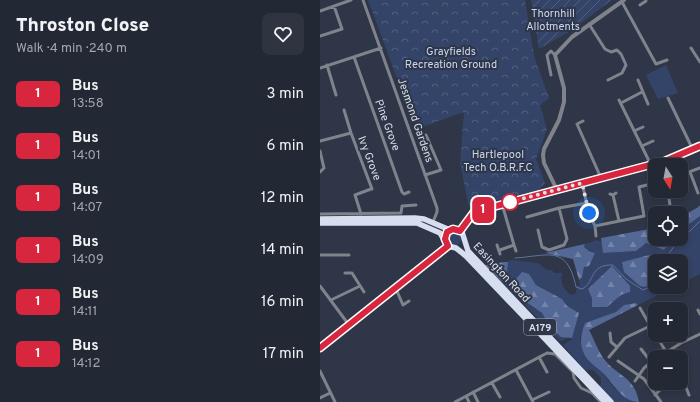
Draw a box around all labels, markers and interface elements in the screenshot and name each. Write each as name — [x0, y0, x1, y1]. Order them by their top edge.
park label: Thornhill Allotments — [526, 7, 580, 34]
button: heart — [262, 13, 304, 55]
text: Throston Close — [16, 14, 149, 38]
text: Walk · 4 min · 240 m — [16, 41, 127, 57]
park label: Grayfields Recreation Ground — [405, 45, 497, 72]
street label: Jesmond Gardens — [394, 76, 436, 165]
text: Bus — [72, 77, 99, 96]
text: 1 — [35, 85, 41, 102]
text: 3 min — [266, 85, 304, 104]
text: 13:58 — [72, 96, 104, 112]
street label: Pine Grove — [371, 98, 403, 153]
text: Bus — [72, 129, 99, 148]
street label: Ivy Grove — [354, 134, 384, 183]
text: 1 — [35, 137, 41, 154]
text: 6 min — [267, 137, 304, 156]
text: 14:01 — [72, 148, 101, 164]
park label: Hartlepool Tech O.B.R.F.C — [463, 148, 533, 175]
north arrow — [648, 158, 688, 198]
map controls — [648, 158, 688, 390]
text: Bus — [72, 181, 99, 200]
text: 1 — [35, 189, 41, 206]
text: 12 min — [261, 189, 304, 208]
unlabelled marker — [501, 193, 519, 211]
line badge: 1 — [470, 197, 496, 223]
text: 14:07 — [72, 200, 102, 216]
text: 1 — [480, 201, 486, 218]
your location — [579, 203, 599, 223]
button: locate — [648, 206, 688, 246]
text: Bus — [72, 233, 99, 252]
street label: Easington Road — [470, 240, 533, 306]
text: 1 — [35, 241, 41, 258]
text: 14 min — [261, 241, 304, 260]
text: 14:09 — [72, 252, 104, 268]
button: layers — [648, 254, 688, 294]
text: Bus — [72, 285, 99, 304]
text: 1 — [35, 293, 41, 310]
text: 16 min — [261, 293, 304, 312]
button: + — [648, 302, 688, 342]
text: 14:11 — [72, 304, 97, 320]
road number: A179 — [524, 319, 556, 335]
text: Bus — [72, 337, 99, 356]
text: 1 — [35, 345, 41, 362]
text: 17 min — [263, 345, 304, 364]
button: − — [648, 350, 688, 390]
text: 14:12 — [72, 356, 100, 372]

